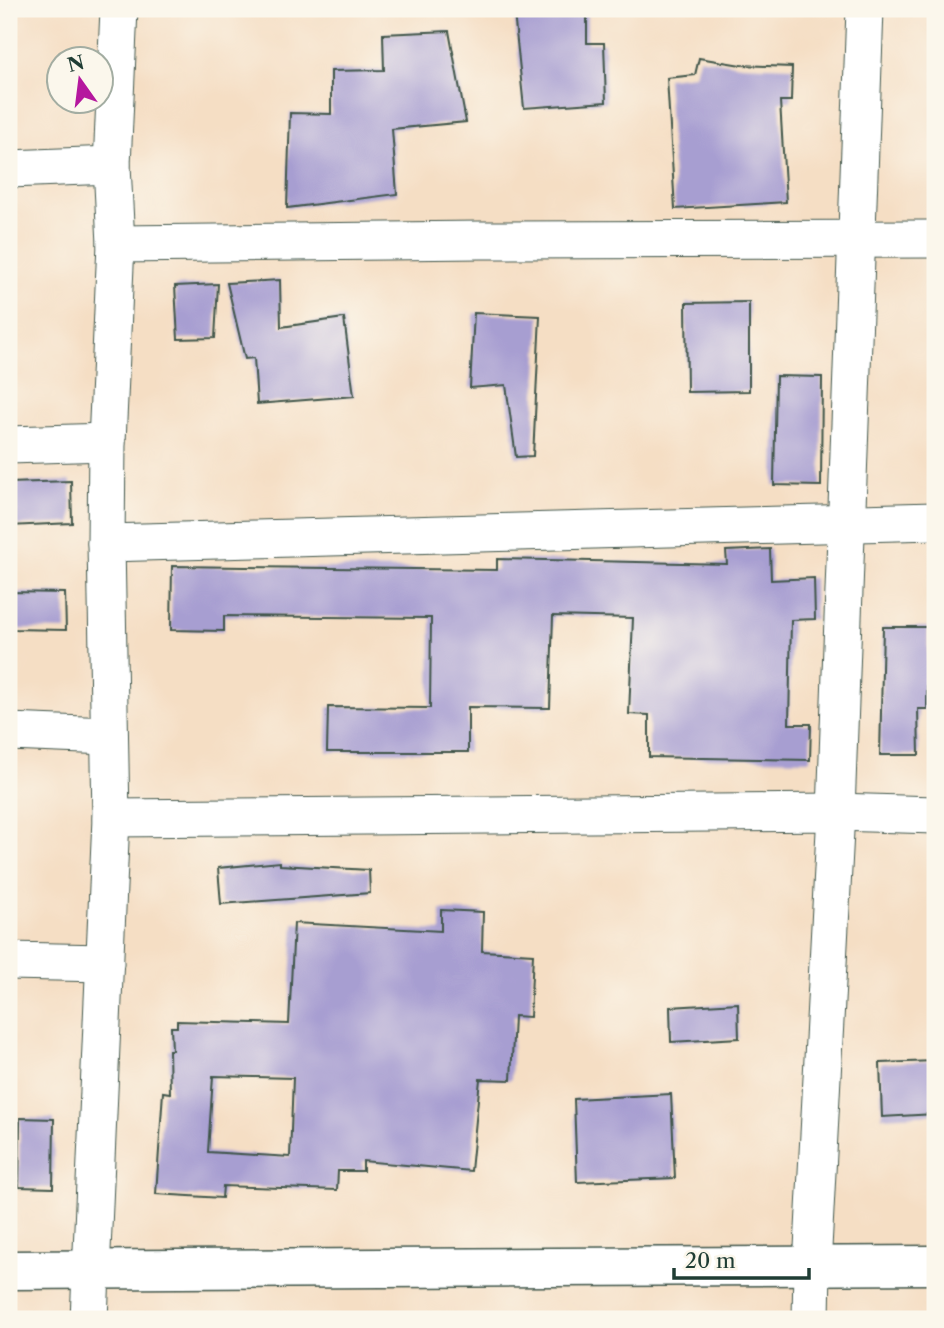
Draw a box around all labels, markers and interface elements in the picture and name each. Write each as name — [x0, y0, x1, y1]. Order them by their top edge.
north arrow — [46, 46, 116, 116]
text: N — [65, 51, 87, 77]
scale bar — [674, 1237, 809, 1281]
text: 20 m — [685, 1248, 736, 1273]

